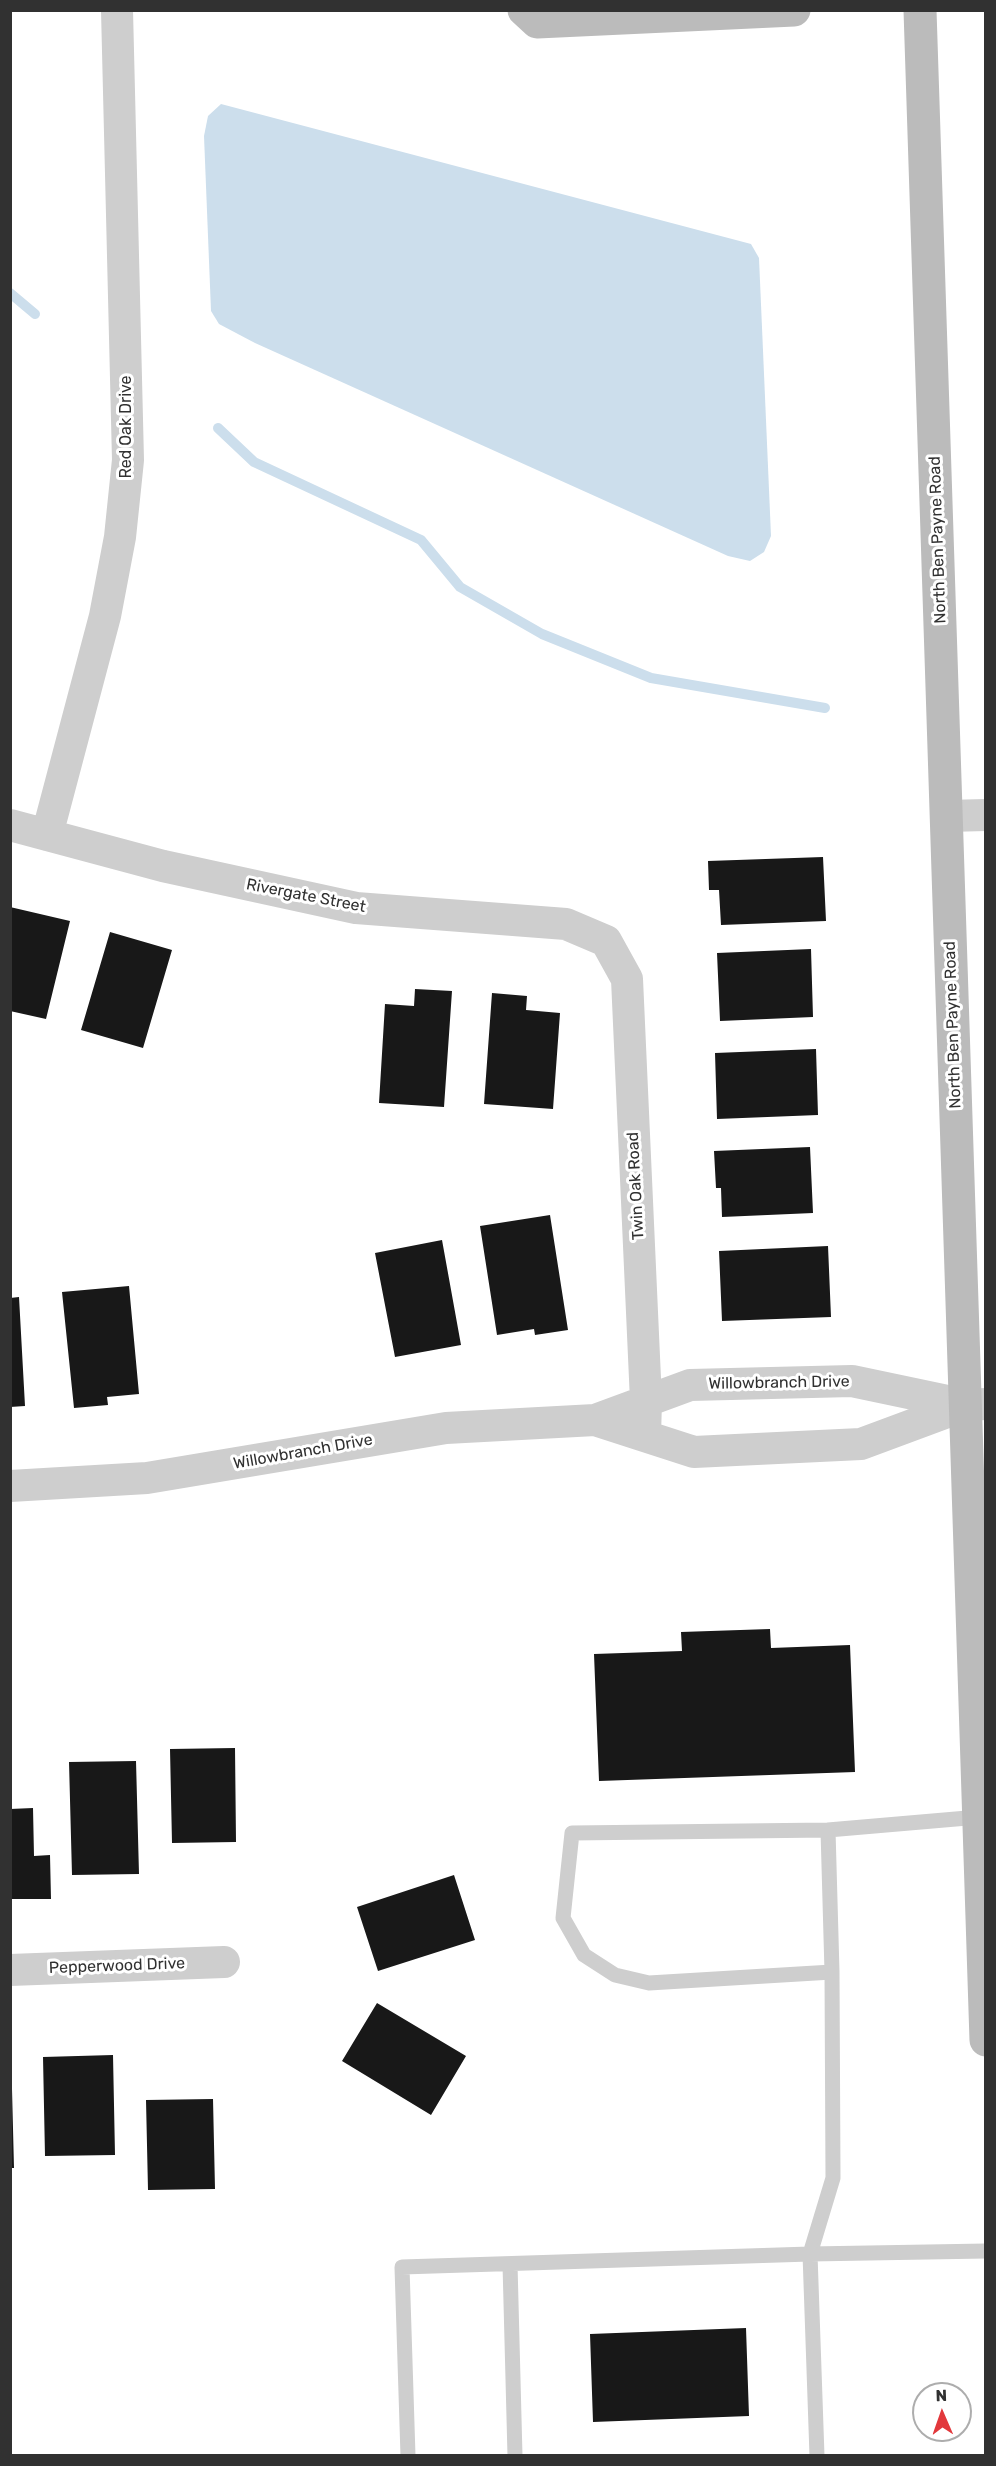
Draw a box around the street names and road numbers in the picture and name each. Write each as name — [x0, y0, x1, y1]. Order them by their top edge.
street label: Red Oak Drive — [116, 375, 136, 479]
street label: North Ben Payne Road — [925, 456, 951, 624]
street label: Rivergate Street — [245, 875, 367, 917]
street label: North Ben Payne Road — [940, 941, 966, 1109]
street label: Twin Oak Road — [624, 1131, 648, 1241]
street label: Willowbranch Drive — [708, 1372, 850, 1394]
street label: Willowbranch Drive — [232, 1430, 374, 1474]
street label: Pepperwood Drive — [49, 1954, 185, 1978]

